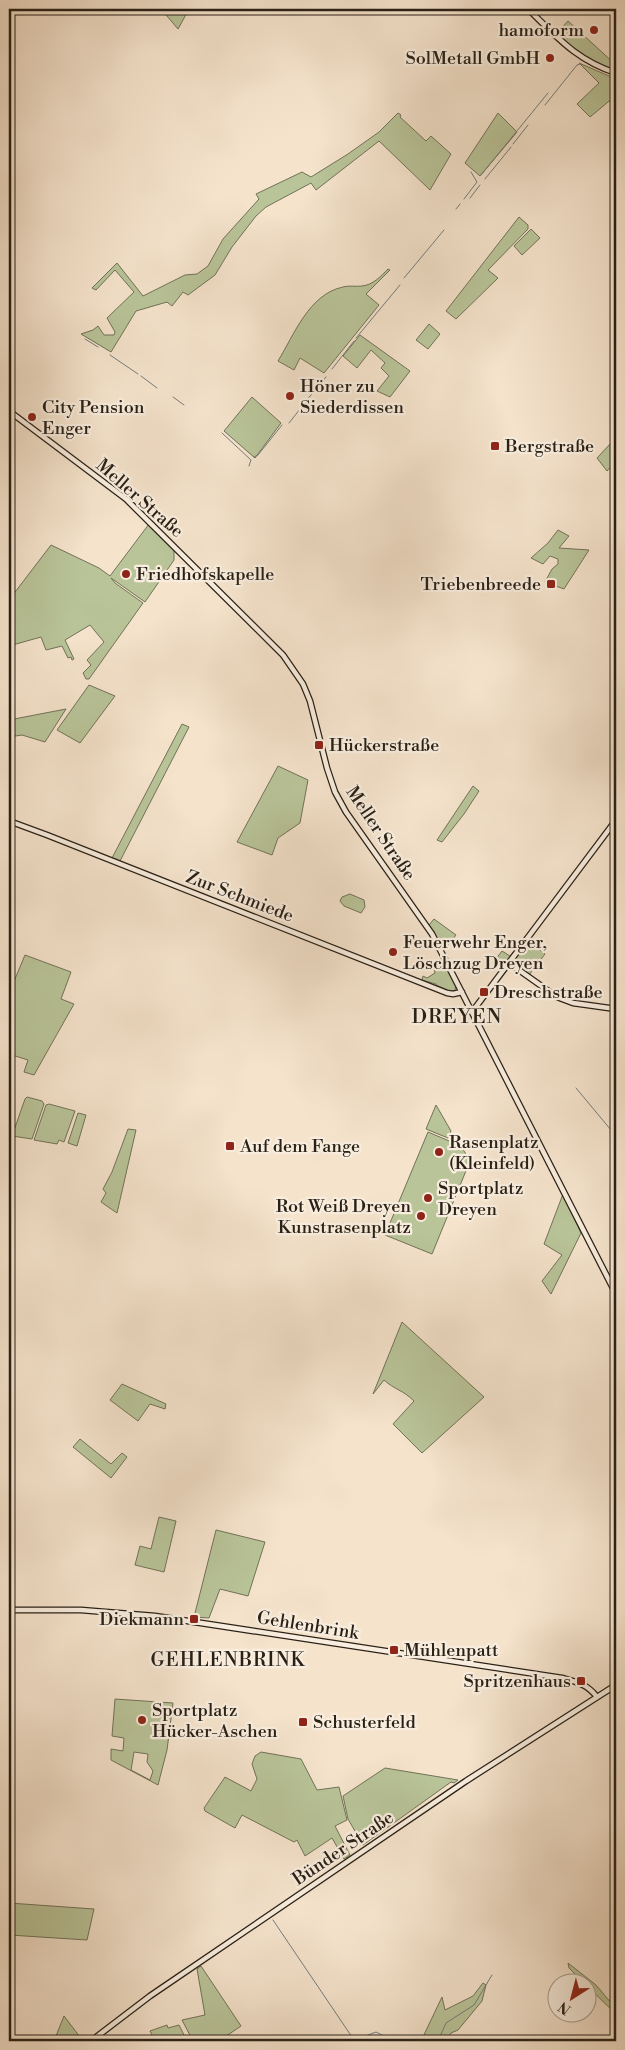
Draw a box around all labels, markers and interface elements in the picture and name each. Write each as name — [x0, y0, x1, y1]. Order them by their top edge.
place label: hamoform — [498, 19, 584, 42]
marker: hamoform — [588, 24, 600, 36]
place label: SolMetall GmbH — [405, 47, 541, 70]
marker: SolMetall GmbH — [544, 52, 556, 64]
place label: Höner zu Siederdissen — [300, 375, 404, 419]
marker: Höner zu Siederdissen — [284, 390, 296, 402]
place label: City Pension Enger — [42, 396, 145, 440]
marker: City Pension Enger — [26, 411, 38, 423]
place label: Bergstraße — [504, 435, 594, 458]
marker: Bergstraße — [489, 440, 501, 452]
street label: Meller Straße — [91, 454, 188, 543]
place label: Friedhofskapelle — [136, 563, 274, 586]
marker: Friedhofskapelle — [120, 568, 132, 580]
place label: Triebenbreede — [420, 573, 541, 596]
marker: Triebenbreede — [545, 578, 557, 590]
place label: Hückerstraße — [329, 734, 439, 757]
marker: Hückerstraße — [313, 739, 325, 751]
street label: Meller Straße — [341, 782, 421, 885]
street label: Zur Schmiede — [183, 865, 297, 928]
place label: Feuerwehr Enger, Löschzug Dreyen — [403, 931, 547, 975]
marker: Feuerwehr Enger, Löschzug Dreyen — [387, 946, 399, 958]
place label: Dreschstraße — [494, 981, 603, 1004]
marker: Dreschstraße — [478, 986, 490, 998]
district label: DREYEN — [411, 1005, 503, 1030]
place label: Rasenplatz (Kleinfeld) — [449, 1131, 539, 1175]
place label: Auf dem Fange — [239, 1135, 360, 1158]
marker: Auf dem Fange — [224, 1140, 236, 1152]
marker: Rasenplatz (Kleinfeld) — [433, 1146, 445, 1158]
place label: Sportplatz Dreyen — [438, 1177, 523, 1221]
marker: Sportplatz Dreyen — [422, 1192, 434, 1204]
place label: Rot Weiß Dreyen Kunstrasenplatz — [276, 1195, 411, 1239]
marker: Rot Weiß Dreyen Kunstrasenplatz — [415, 1210, 427, 1222]
street label: Gehlenbrink — [255, 1606, 362, 1645]
place label: Diekmann — [99, 1608, 184, 1631]
marker: Diekmann — [188, 1613, 200, 1625]
place label: Mühlenpatt — [404, 1639, 499, 1662]
marker: Mühlenpatt — [388, 1644, 400, 1656]
district label: GEHLENBRINK — [151, 1648, 306, 1672]
place label: Spritzenhaus — [464, 1670, 571, 1693]
marker: Spritzenhaus — [575, 1675, 587, 1687]
place label: Sportplatz Hücker-Aschen — [152, 1699, 278, 1743]
place label: Schusterfeld — [313, 1711, 416, 1734]
marker: Sportplatz Hücker-Aschen — [136, 1714, 148, 1726]
marker: Schusterfeld — [297, 1716, 309, 1728]
street label: Bünder Straße — [287, 1806, 398, 1891]
north arrow — [548, 1972, 598, 2022]
text: N — [555, 1997, 575, 2018]

